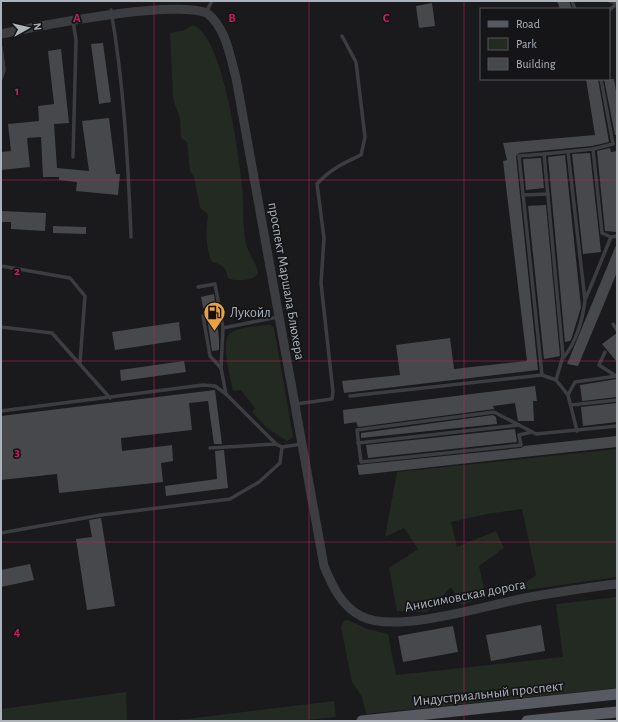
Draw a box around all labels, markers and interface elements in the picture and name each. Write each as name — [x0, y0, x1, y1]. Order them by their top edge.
north arrow — [8, 8, 48, 48]
legend — [480, 8, 610, 80]
text: A — [73, 12, 81, 25]
text: B — [228, 12, 236, 25]
text: C — [383, 12, 390, 25]
text: Road — [516, 18, 540, 30]
text: N — [31, 22, 43, 31]
text: Park — [516, 38, 537, 50]
text: Building — [516, 58, 556, 70]
text: 1 — [15, 85, 19, 98]
street label: проспект Маршала Блюхера — [265, 201, 307, 362]
text: 2 — [14, 265, 20, 278]
fuel station icon: Лукойл — [201, 299, 227, 332]
place label: Лукойл — [230, 306, 271, 320]
text: 3 — [14, 446, 20, 459]
street label: Анисимовская дорога — [403, 577, 527, 615]
text: 4 — [14, 626, 21, 639]
street label: Индустриальный проспект — [412, 679, 565, 709]

